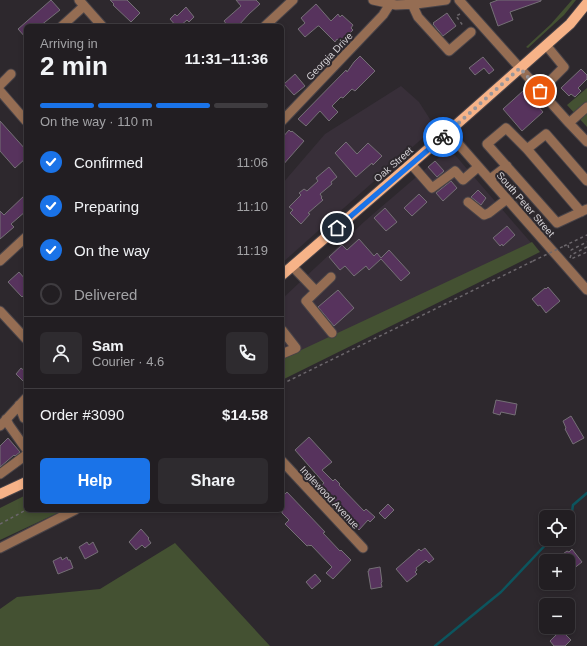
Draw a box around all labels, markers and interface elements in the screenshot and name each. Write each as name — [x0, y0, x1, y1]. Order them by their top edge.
street label: Georgia Drive — [304, 30, 355, 82]
text: Arriving in — [40, 36, 98, 51]
text: 11:31–11:36 — [185, 50, 268, 67]
text: 2 min — [40, 51, 108, 81]
pin — [523, 74, 557, 108]
icon: bag — [529, 80, 551, 102]
text: On the way · 110 m — [40, 114, 152, 129]
courier — [423, 117, 463, 157]
icon: bike — [432, 126, 454, 148]
street label: Oak Street — [372, 144, 415, 184]
icon: check — [40, 151, 62, 173]
text: Confirmed — [74, 154, 143, 171]
text: 11:06 — [236, 155, 268, 170]
street label: South Peter Street — [494, 170, 557, 239]
icon: check — [40, 195, 62, 217]
text: Preparing — [74, 198, 139, 215]
text: 11:10 — [236, 199, 268, 214]
pin — [320, 211, 354, 245]
icon: home — [326, 217, 348, 239]
icon: check — [40, 239, 62, 261]
text: On the way — [74, 242, 150, 259]
text: 11:19 — [236, 243, 268, 258]
text: Delivered — [74, 286, 137, 303]
button: person — [40, 332, 82, 374]
button: phone — [226, 332, 268, 374]
text: Sam — [92, 337, 124, 354]
text: Courier · 4.6 — [92, 354, 164, 369]
text: Order #3090 — [40, 406, 124, 423]
text: $14.58 — [222, 406, 268, 423]
button: Help — [40, 458, 150, 504]
button: Share — [158, 458, 268, 504]
street label: Inglewood Avenue — [298, 464, 362, 531]
map controls — [539, 510, 575, 634]
button: locate — [539, 510, 575, 546]
button: + — [539, 554, 575, 590]
button: − — [539, 598, 575, 634]

